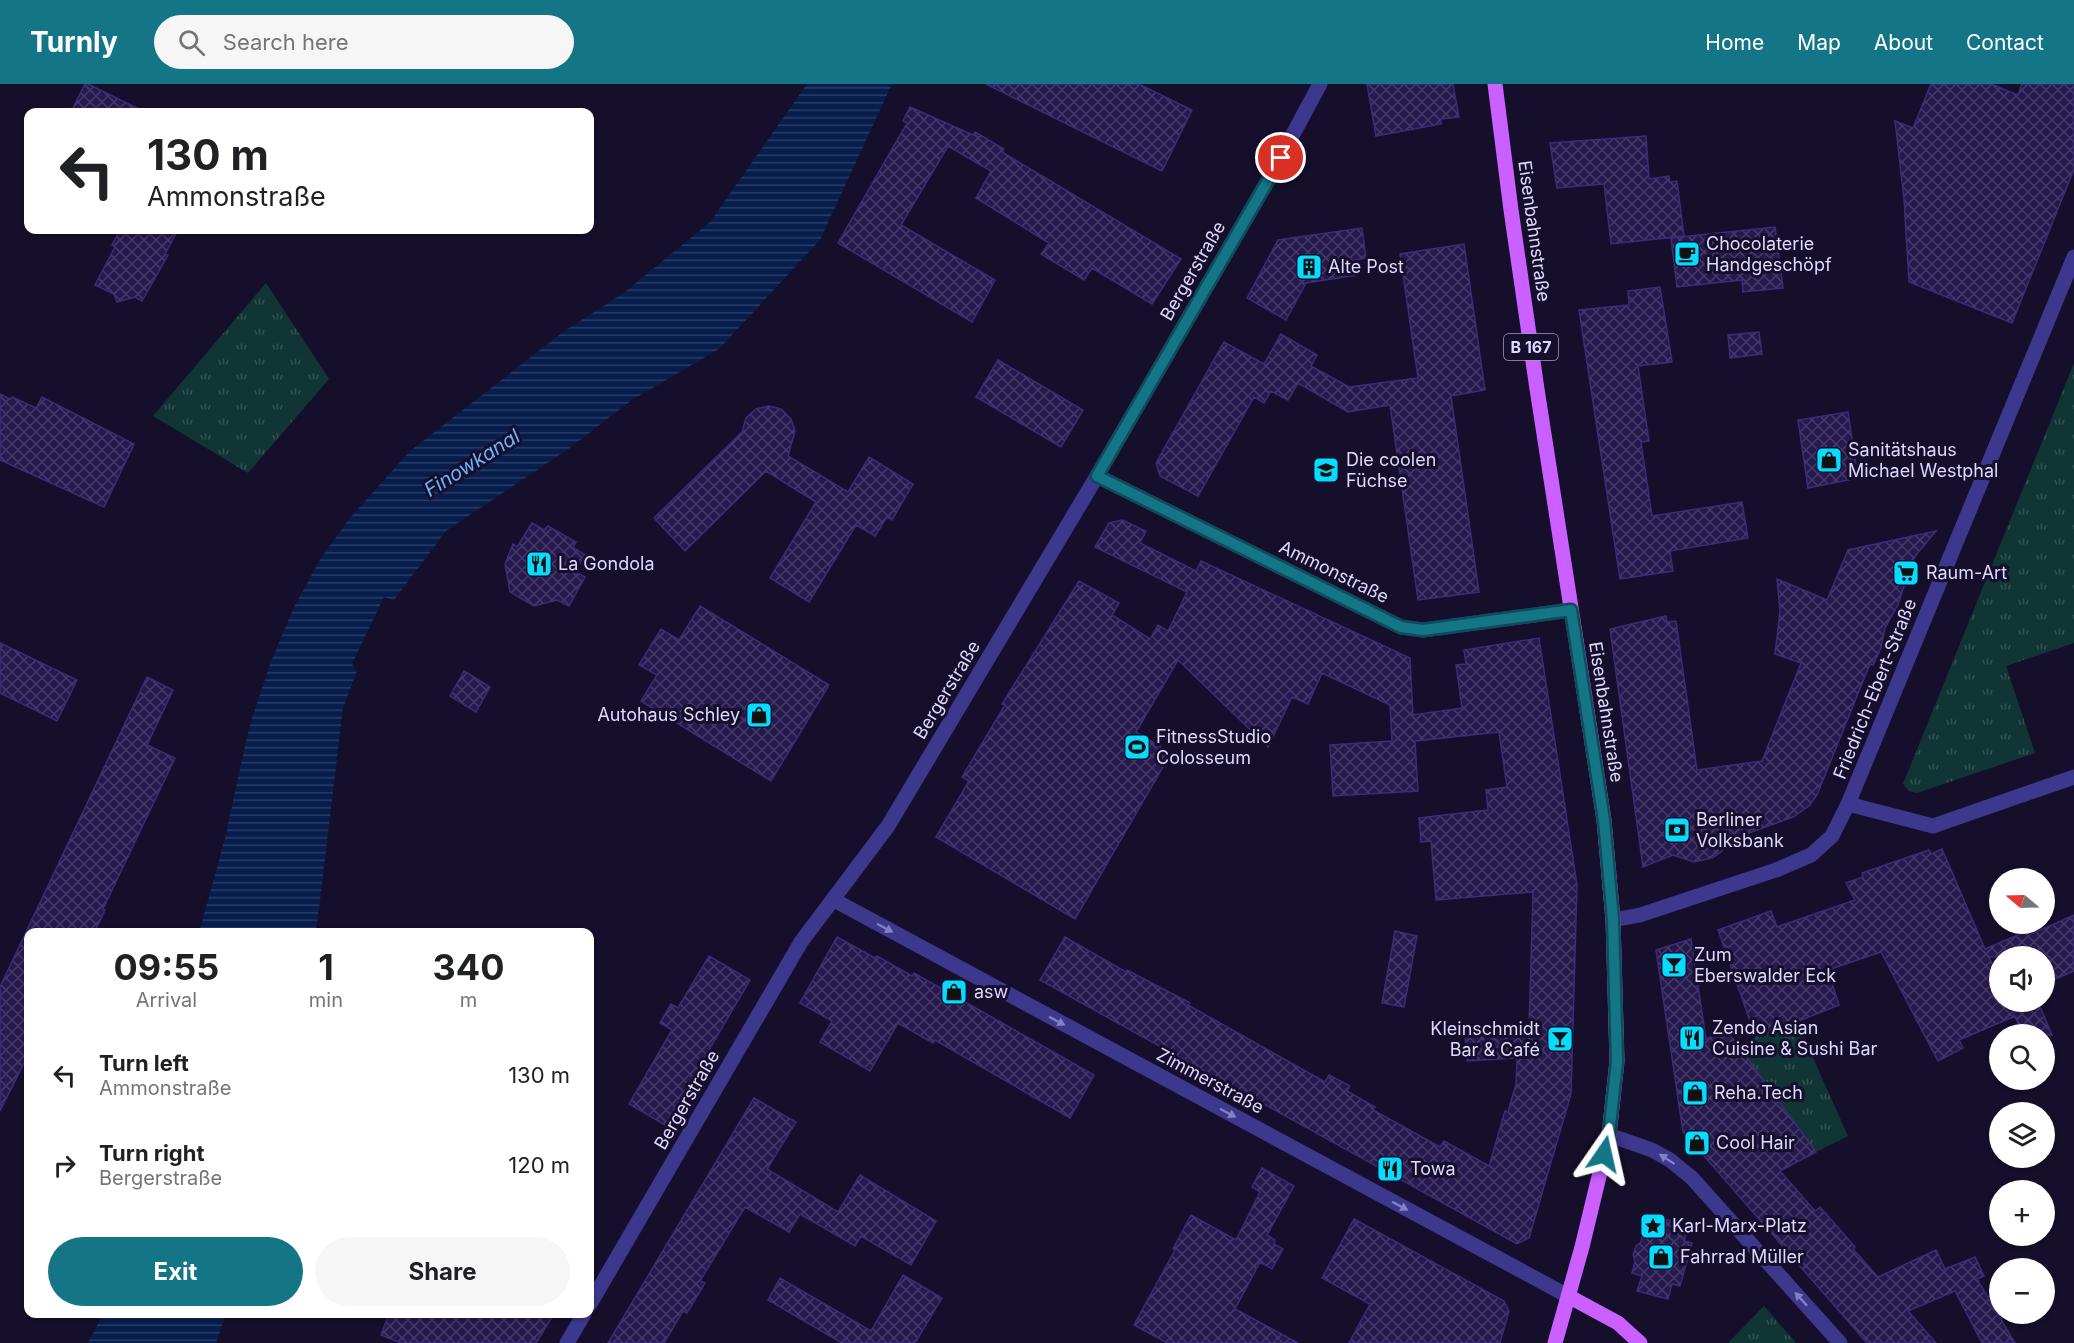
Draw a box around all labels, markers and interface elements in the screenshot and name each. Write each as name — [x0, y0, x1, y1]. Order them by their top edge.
search box — [154, 15, 574, 69]
text: Turnly — [30, 25, 118, 59]
icon: search — [175, 26, 208, 59]
text: Search here — [223, 29, 349, 55]
text: Home — [1705, 30, 1764, 55]
text: Map — [1797, 30, 1841, 55]
text: About — [1874, 30, 1933, 55]
text: Contact — [1966, 30, 2044, 55]
text: 130 m — [147, 129, 269, 180]
icon: left — [48, 132, 126, 210]
pin — [1255, 132, 1306, 183]
icon: arrive — [1264, 141, 1297, 174]
street label: Eisenbahnstraße — [1514, 159, 1555, 303]
text: Ammonstraße — [147, 180, 326, 213]
street label: Bergerstraße — [1156, 217, 1229, 324]
place label: Chocolaterie Handgeschöpf — [1706, 233, 1832, 275]
cafe icon: Chocolaterie Handgeschöpf — [1672, 239, 1702, 269]
building icon: Alte Post — [1294, 252, 1324, 282]
place label: Alte Post — [1328, 256, 1404, 277]
road number: B 167 — [1504, 334, 1558, 360]
water label: Finowkanal — [420, 424, 524, 502]
place label: Sanitätshaus Michael Westphal — [1848, 439, 1998, 481]
shop icon: Sanitätshaus Michael Westphal — [1814, 445, 1844, 475]
place label: Die coolen Füchse — [1346, 449, 1436, 491]
school or university icon: Die coolen Füchse — [1311, 455, 1341, 485]
street label: Ammonstraße — [1276, 536, 1392, 607]
restaurant icon: La Gondola — [524, 549, 554, 579]
place label: La Gondola — [558, 553, 655, 574]
supermarket icon: Raum-Art — [1891, 558, 1921, 588]
place label: Raum-Art — [1926, 562, 2007, 583]
street label: Friedrich-Ebert-Straße — [1829, 596, 1920, 782]
street label: Bergerstraße — [909, 637, 984, 743]
street label: Eisenbahnstraße — [1585, 640, 1628, 784]
shop icon: Autohaus Schley — [744, 700, 774, 730]
place label: Autohaus Schley — [597, 704, 740, 725]
place label: FitnessStudio Colosseum — [1156, 726, 1271, 768]
sports icon: FitnessStudio Colosseum — [1122, 732, 1152, 762]
place label: Berliner Volksbank — [1696, 809, 1784, 851]
bank icon: Berliner Volksbank — [1662, 815, 1692, 845]
north arrow — [1989, 868, 2055, 934]
map controls — [1989, 868, 2055, 1324]
one-way arrow — [877, 923, 894, 933]
place label: Zum Eberswalder Eck — [1694, 944, 1836, 986]
text: 09:55 — [114, 945, 219, 989]
text: 1 — [318, 945, 334, 989]
text: 340 — [433, 945, 504, 989]
button: sound — [1989, 946, 2055, 1012]
bar icon: Zum Eberswalder Eck — [1659, 950, 1689, 980]
shop icon: asw — [939, 977, 969, 1007]
place label: asw — [974, 981, 1009, 1002]
text: Arrival — [136, 988, 197, 1012]
text: min — [309, 988, 343, 1012]
text: m — [460, 988, 477, 1012]
one-way arrow — [1048, 1016, 1065, 1026]
place label: Zendo Asian Cuisine & Sushi Bar — [1712, 1017, 1878, 1059]
place label: Kleinschmidt Bar & Café — [1430, 1018, 1540, 1060]
restaurant icon: Zendo Asian Cuisine & Sushi Bar — [1677, 1023, 1707, 1053]
bar icon: Kleinschmidt Bar & Café — [1545, 1024, 1575, 1054]
button: search — [1989, 1024, 2055, 1090]
street label: Zimmerstraße — [1153, 1044, 1267, 1118]
street label: Bergerstraße — [650, 1046, 723, 1153]
text: Turn left — [99, 1050, 189, 1076]
icon: left — [48, 1059, 81, 1092]
text: 130 m — [508, 1062, 570, 1088]
text: Ammonstraße — [99, 1076, 232, 1100]
shop icon: Reha.Tech — [1680, 1078, 1710, 1108]
place label: Reha.Tech — [1714, 1082, 1803, 1103]
button: layers — [1989, 1102, 2055, 1168]
one-way arrow — [1220, 1108, 1237, 1118]
position arrow — [1572, 1122, 1636, 1186]
shop icon: Cool Hair — [1682, 1128, 1712, 1158]
place label: Cool Hair — [1716, 1132, 1795, 1153]
text: Turn right — [99, 1140, 205, 1166]
icon: right — [48, 1149, 81, 1182]
text: 120 m — [508, 1152, 570, 1178]
restaurant icon: Towa — [1375, 1154, 1405, 1184]
one-way arrow — [1659, 1154, 1675, 1165]
place label: Towa — [1410, 1158, 1456, 1179]
text: Bergerstraße — [99, 1166, 222, 1190]
button: + — [1989, 1180, 2055, 1246]
one-way arrow — [1392, 1201, 1409, 1211]
place icon: Karl-Marx-Platz — [1638, 1211, 1668, 1241]
place label: Karl-Marx-Platz — [1672, 1215, 1807, 1236]
button: Exit — [48, 1237, 303, 1306]
button: Share — [315, 1237, 570, 1306]
shop icon: Fahrrad Müller — [1646, 1242, 1676, 1272]
place label: Fahrrad Müller — [1680, 1246, 1804, 1267]
button: − — [1989, 1258, 2055, 1324]
one-way arrow — [1794, 1292, 1808, 1307]

